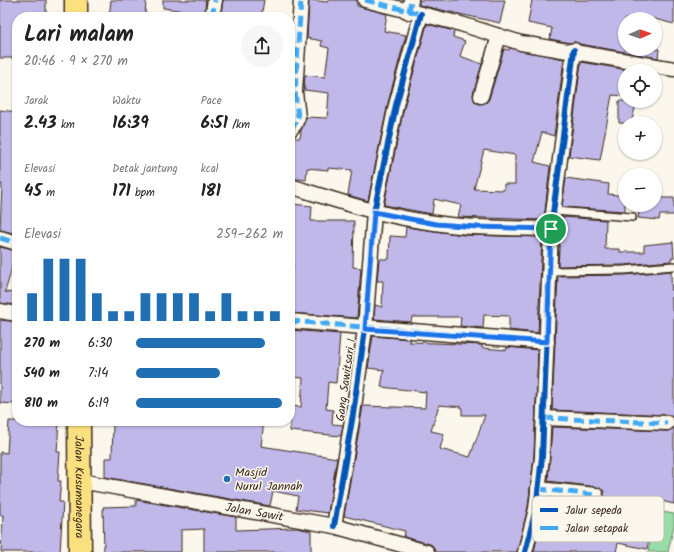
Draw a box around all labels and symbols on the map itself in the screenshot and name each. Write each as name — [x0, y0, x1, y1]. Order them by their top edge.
north arrow — [618, 12, 662, 56]
pin — [534, 212, 568, 246]
street label: Gang Sawitsari I — [331, 337, 361, 423]
street label: Jalan Kusumanegara — [70, 436, 89, 539]
place label: Masjid Nurul Jannah — [235, 463, 303, 496]
marker: Masjid Nurul Jannah — [222, 474, 232, 484]
legend — [532, 496, 664, 542]
street label: Jalan Sawit — [224, 497, 285, 526]
text: Jalur sepeda — [565, 502, 622, 520]
text: Jalan setapak — [565, 520, 629, 538]

